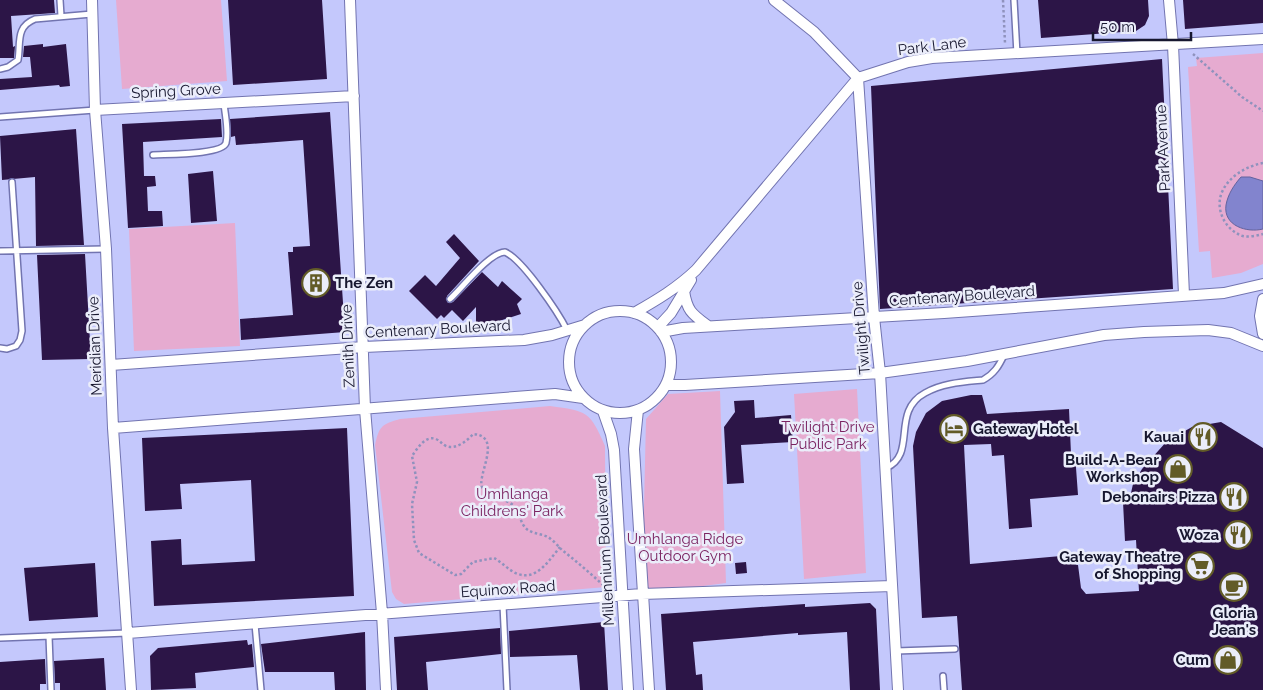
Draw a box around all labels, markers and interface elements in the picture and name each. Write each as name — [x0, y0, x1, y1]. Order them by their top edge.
scale bar — [1093, 10, 1190, 42]
text: 50 m — [1100, 18, 1135, 36]
street label: Park Lane — [897, 33, 967, 59]
street label: Spring Grove — [131, 80, 221, 102]
street label: Park Avenue — [1152, 104, 1174, 192]
building icon: The Zen — [301, 268, 331, 298]
place label: The Zen — [335, 274, 393, 292]
street label: Twilight Drive — [848, 281, 874, 375]
street label: Centenary Boulevard — [889, 282, 1035, 310]
street label: Meridian Drive — [84, 296, 106, 396]
street label: Zenith Drive — [338, 304, 358, 388]
street label: Centenary Boulevard — [365, 316, 511, 342]
hotel icon: Gateway Hotel — [939, 414, 969, 444]
park label: Twilight Drive Public Park — [781, 418, 875, 453]
place label: Gateway Hotel — [973, 420, 1079, 438]
restaurant icon: Kauai — [1188, 422, 1218, 452]
place label: Kauai — [1144, 428, 1184, 446]
place label: Build-A-Bear Workshop — [1065, 451, 1159, 486]
shop icon: Build-A-Bear Workshop — [1163, 454, 1193, 484]
street label: Millennium Boulevard — [592, 474, 618, 626]
restaurant icon: Debonairs Pizza — [1219, 482, 1249, 512]
park label: Umhlanga Childrens' Park — [461, 485, 563, 520]
place label: Debonairs Pizza — [1102, 488, 1215, 506]
restaurant icon: Woza — [1223, 520, 1253, 550]
place label: Woza — [1179, 526, 1219, 544]
park label: Umhlanga Ridge Outdoor Gym — [627, 530, 743, 565]
place label: Gateway Theatre of Shopping — [1059, 548, 1181, 583]
supermarket icon: Gateway Theatre of Shopping — [1185, 551, 1215, 581]
cafe icon: Gloria Jean's — [1219, 572, 1249, 602]
street label: Equinox Road — [460, 577, 556, 601]
place label: Gloria Jean's — [1212, 604, 1256, 639]
shop icon: Cum — [1213, 645, 1243, 675]
place label: Cum — [1175, 651, 1209, 669]

